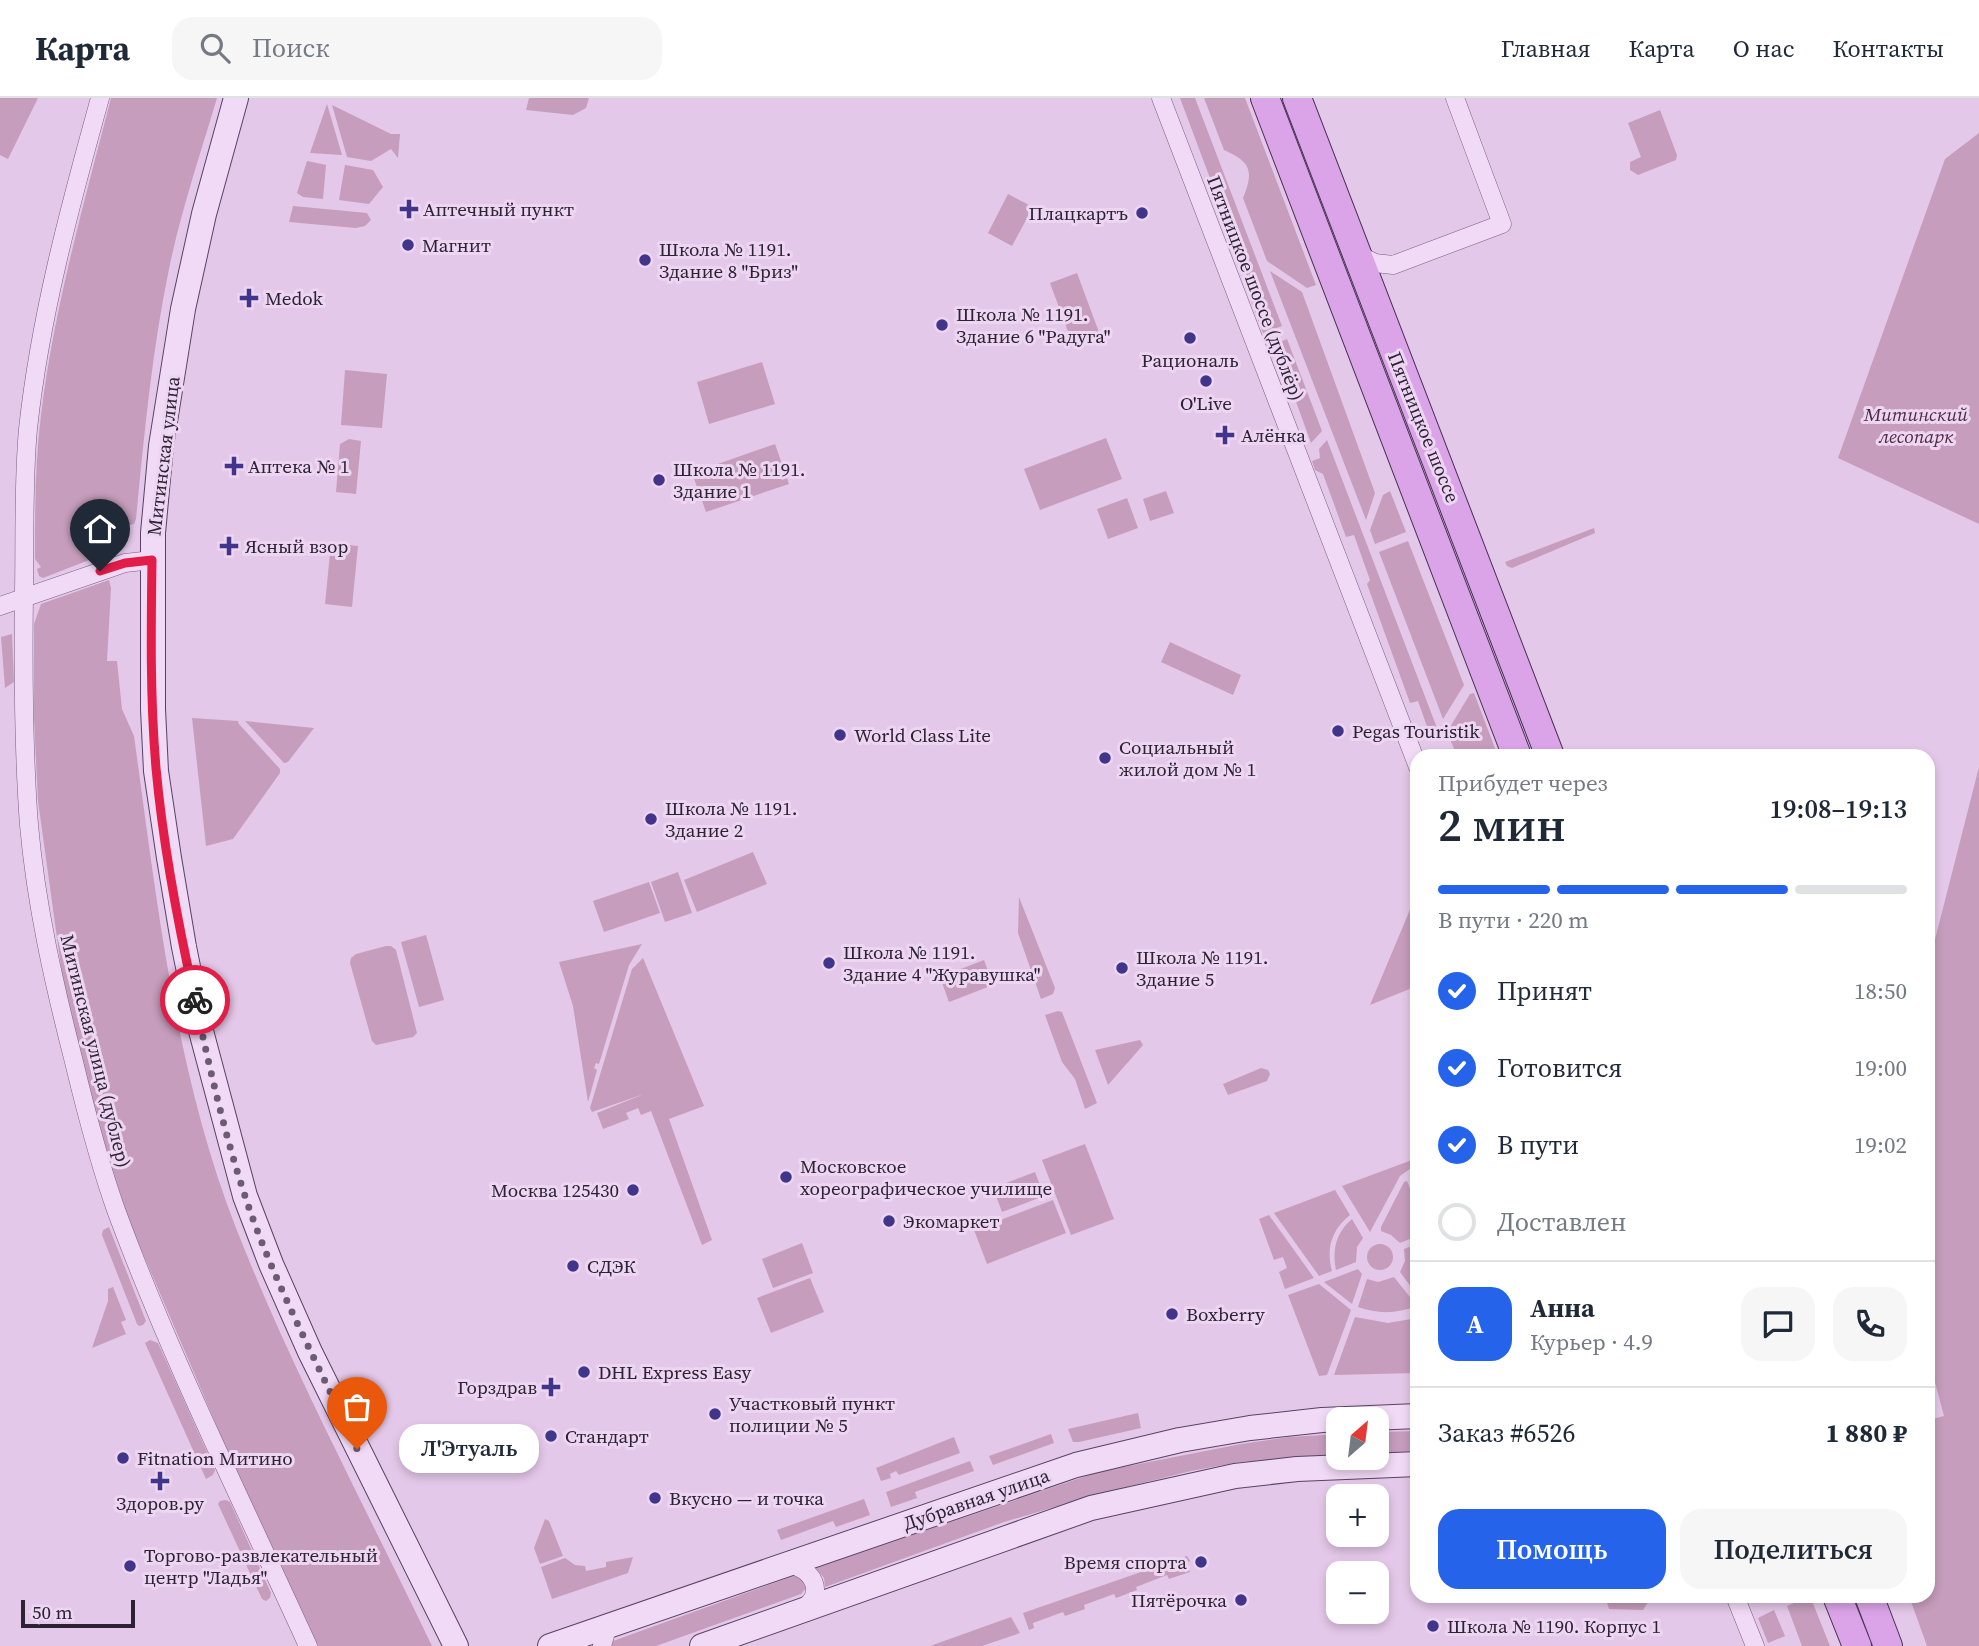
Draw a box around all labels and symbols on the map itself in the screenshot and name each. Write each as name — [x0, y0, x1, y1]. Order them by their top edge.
street label: Пятницкое шоссе (дублёр) — [1201, 172, 1311, 404]
place label: Аптечный пункт — [423, 196, 574, 222]
place label: Плацкартъ — [1029, 200, 1128, 226]
marker: Аптечный пункт — [401, 201, 417, 217]
marker: Плацкартъ — [1134, 205, 1150, 221]
place label: Магнит — [422, 232, 491, 258]
place label: Школа № 1191. Здание 8 "Бриз" — [659, 236, 798, 284]
marker: Магнит — [400, 237, 416, 253]
marker: Школа № 1191. Здание 8 "Бриз" — [637, 252, 653, 268]
place label: Medok — [265, 285, 323, 311]
marker: Medok — [239, 288, 259, 308]
place label: Школа № 1191. Здание 6 "Радуга" — [956, 301, 1110, 349]
marker: Школа № 1191. Здание 6 "Радуга" — [934, 317, 950, 333]
marker: Рациональ — [1182, 330, 1198, 346]
place label: Рациональ — [1141, 347, 1239, 373]
street label: Пятницкое шоссе — [1382, 348, 1466, 506]
marker: O'Live — [1198, 373, 1214, 389]
street label: Митинская улица — [140, 374, 186, 537]
place label: O'Live — [1180, 390, 1232, 416]
park label: Митинский лесопарк — [1863, 401, 1968, 449]
place label: Алёнка — [1241, 422, 1306, 448]
marker: Алёнка — [1215, 425, 1235, 445]
place label: Аптека № 1 — [248, 453, 349, 479]
place label: Школа № 1191. Здание 1 — [673, 456, 805, 504]
marker: Аптека № 1 — [226, 458, 242, 474]
marker: Школа № 1191. Здание 1 — [651, 472, 667, 488]
pin — [70, 499, 130, 571]
place label: Ясный взор — [245, 533, 348, 559]
marker: Ясный взор — [219, 536, 239, 556]
place label: Pegas Touristik — [1352, 718, 1480, 744]
place label: World Class Lite — [854, 722, 991, 748]
marker: Pegas Touristik — [1330, 723, 1346, 739]
marker: World Class Lite — [832, 727, 848, 743]
place label: Социальный жилой дом № 1 — [1119, 734, 1256, 782]
marker: Социальный жилой дом № 1 — [1097, 750, 1113, 766]
place label: Школа № 1191. Здание 2 — [665, 795, 797, 843]
marker: Школа № 1191. Здание 2 — [643, 811, 659, 827]
street label: Митинская улица (дублер) — [54, 932, 138, 1170]
place label: Школа № 1191. Здание 4 "Журавушка" — [843, 939, 1041, 987]
place label: Школа № 1191. Здание 5 — [1136, 944, 1268, 992]
marker: Школа № 1191. Здание 4 "Журавушка" — [821, 955, 837, 971]
marker: Школа № 1191. Здание 5 — [1114, 960, 1130, 976]
courier — [160, 965, 230, 1035]
place label: Московское хореографическое училище — [800, 1153, 1052, 1201]
marker: Московское хореографическое училище — [778, 1169, 794, 1185]
place label: Москва 125430 — [491, 1177, 619, 1203]
marker: Москва 125430 — [625, 1182, 641, 1198]
place label: Экомаркет — [903, 1208, 1000, 1234]
marker: Экомаркет — [881, 1213, 897, 1229]
place label: СДЭК — [587, 1253, 636, 1279]
marker: СДЭК — [565, 1258, 581, 1274]
place label: Boxberry — [1186, 1301, 1265, 1327]
marker: Boxberry — [1164, 1306, 1180, 1322]
place label: DHL Express Easy — [598, 1359, 752, 1385]
marker: DHL Express Easy — [576, 1364, 592, 1380]
place label: Горздрав — [457, 1374, 537, 1400]
pin — [327, 1377, 387, 1449]
marker: Горздрав — [543, 1379, 559, 1395]
place label: Участковый пункт полиции № 5 — [729, 1390, 895, 1438]
marker: Участковый пункт полиции № 5 — [707, 1406, 723, 1422]
north arrow — [1326, 1407, 1390, 1470]
place label: Стандарт — [565, 1423, 649, 1449]
callout: Л'Этуаль — [399, 1424, 539, 1474]
marker: Стандарт — [543, 1428, 559, 1444]
place label: Fitnation Митино — [137, 1445, 293, 1471]
marker: Fitnation Митино — [115, 1450, 131, 1466]
street label: Дубравная улица — [899, 1462, 1053, 1536]
marker: Здоров.ру — [152, 1473, 168, 1489]
place label: Вкусно — и точка — [669, 1485, 824, 1511]
place label: Здоров.ру — [116, 1490, 204, 1516]
marker: Вкусно — и точка — [647, 1490, 663, 1506]
place label: Торгово-развлекательный центр "Ладья" — [144, 1542, 378, 1590]
place label: Время спорта — [1064, 1549, 1187, 1575]
marker: Время спорта — [1193, 1554, 1209, 1570]
marker: Торгово-развлекательный центр "Ладья" — [122, 1558, 138, 1574]
place label: Пятёрочка — [1131, 1587, 1227, 1613]
marker: Пятёрочка — [1233, 1592, 1249, 1608]
scale bar — [21, 1597, 135, 1629]
place label: Школа № 1190. Корпус 1 — [1447, 1613, 1661, 1639]
marker: Школа № 1190. Корпус 1 — [1425, 1618, 1441, 1634]

